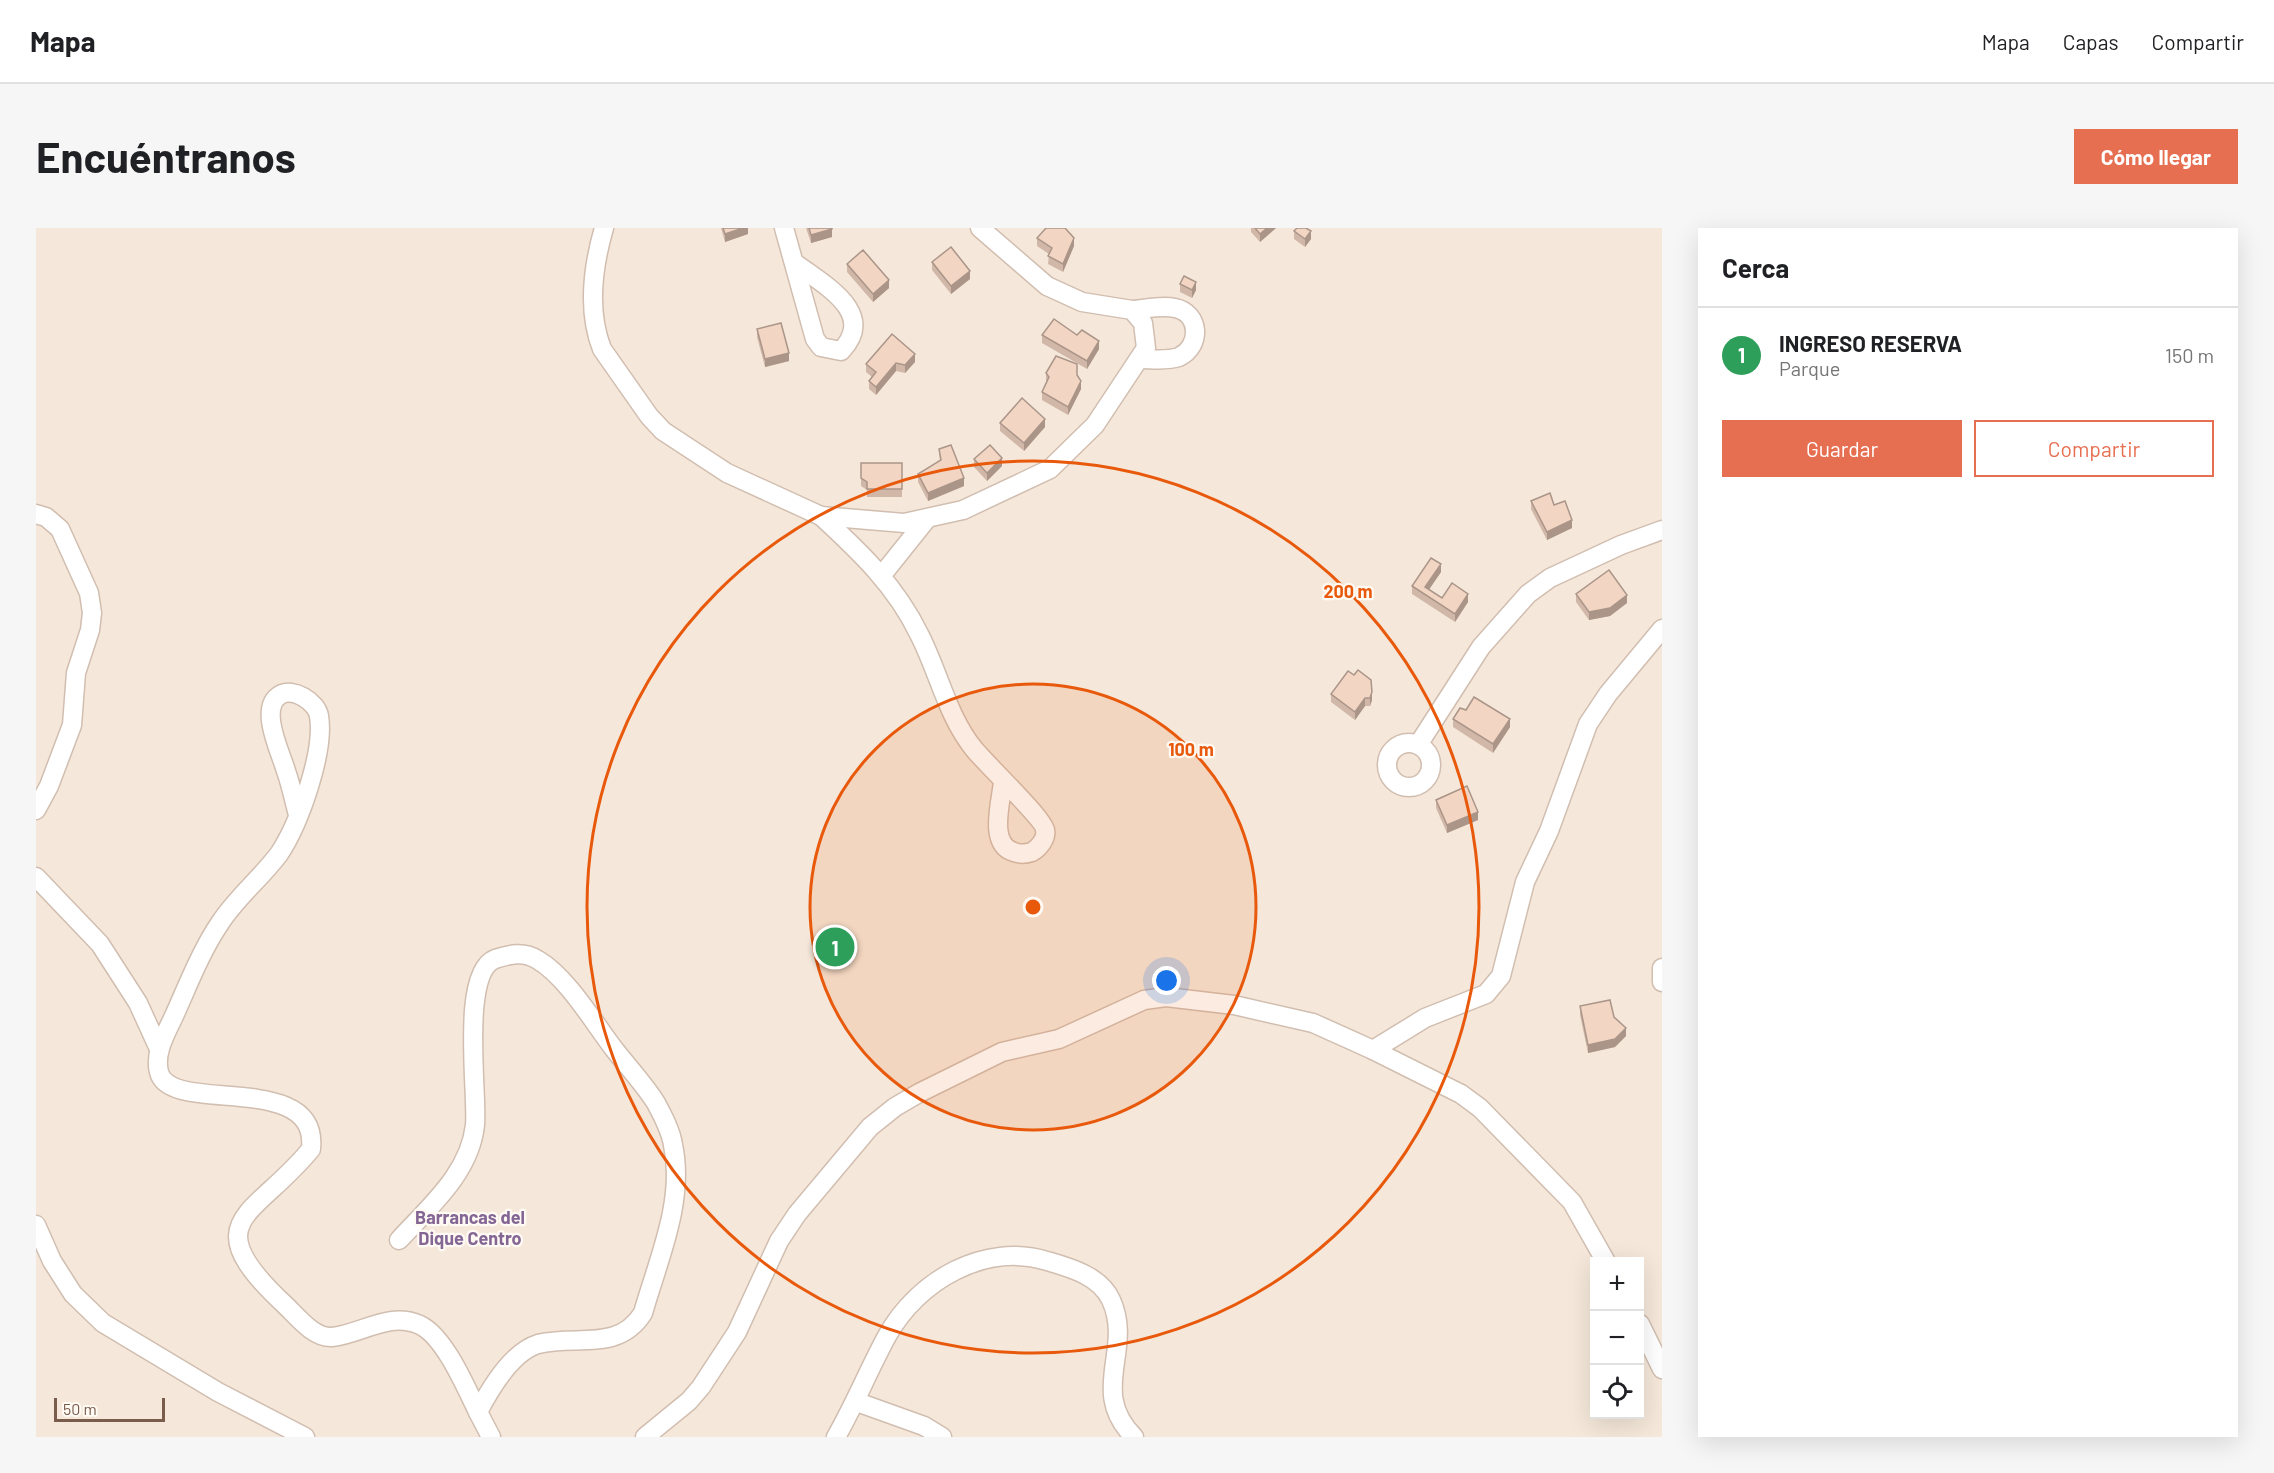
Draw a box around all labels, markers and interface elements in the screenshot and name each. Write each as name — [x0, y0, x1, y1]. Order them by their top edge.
text: Mapa — [30, 24, 96, 58]
text: Mapa — [1982, 29, 2030, 54]
text: Capas — [2063, 29, 2119, 54]
text: Compartir — [2152, 29, 2244, 54]
button: Cómo llegar — [2074, 129, 2238, 184]
text: Encuéntranos — [36, 131, 296, 181]
text: Cerca — [1722, 252, 1789, 283]
text: INGRESO RESERVA — [1779, 330, 1962, 356]
text: 1 — [1738, 343, 1745, 367]
text: 150 m — [2165, 343, 2214, 367]
text: Parque — [1779, 356, 1840, 380]
button: Guardar — [1722, 420, 1962, 477]
button: Compartir — [1974, 420, 2214, 477]
text: 200 m — [1323, 580, 1373, 602]
text: 100 m — [1168, 738, 1214, 760]
centre of rings — [1023, 897, 1043, 917]
pin: 1 — [816, 924, 854, 970]
your location — [1152, 966, 1181, 995]
district label: Barrancas del Dique Centro — [415, 1206, 525, 1249]
map controls — [1590, 1257, 1644, 1419]
button: + — [1590, 1257, 1644, 1311]
button: − — [1590, 1311, 1644, 1365]
button: locate — [1590, 1365, 1644, 1419]
scale bar — [54, 1395, 165, 1422]
text: 50 m — [63, 1399, 97, 1418]

